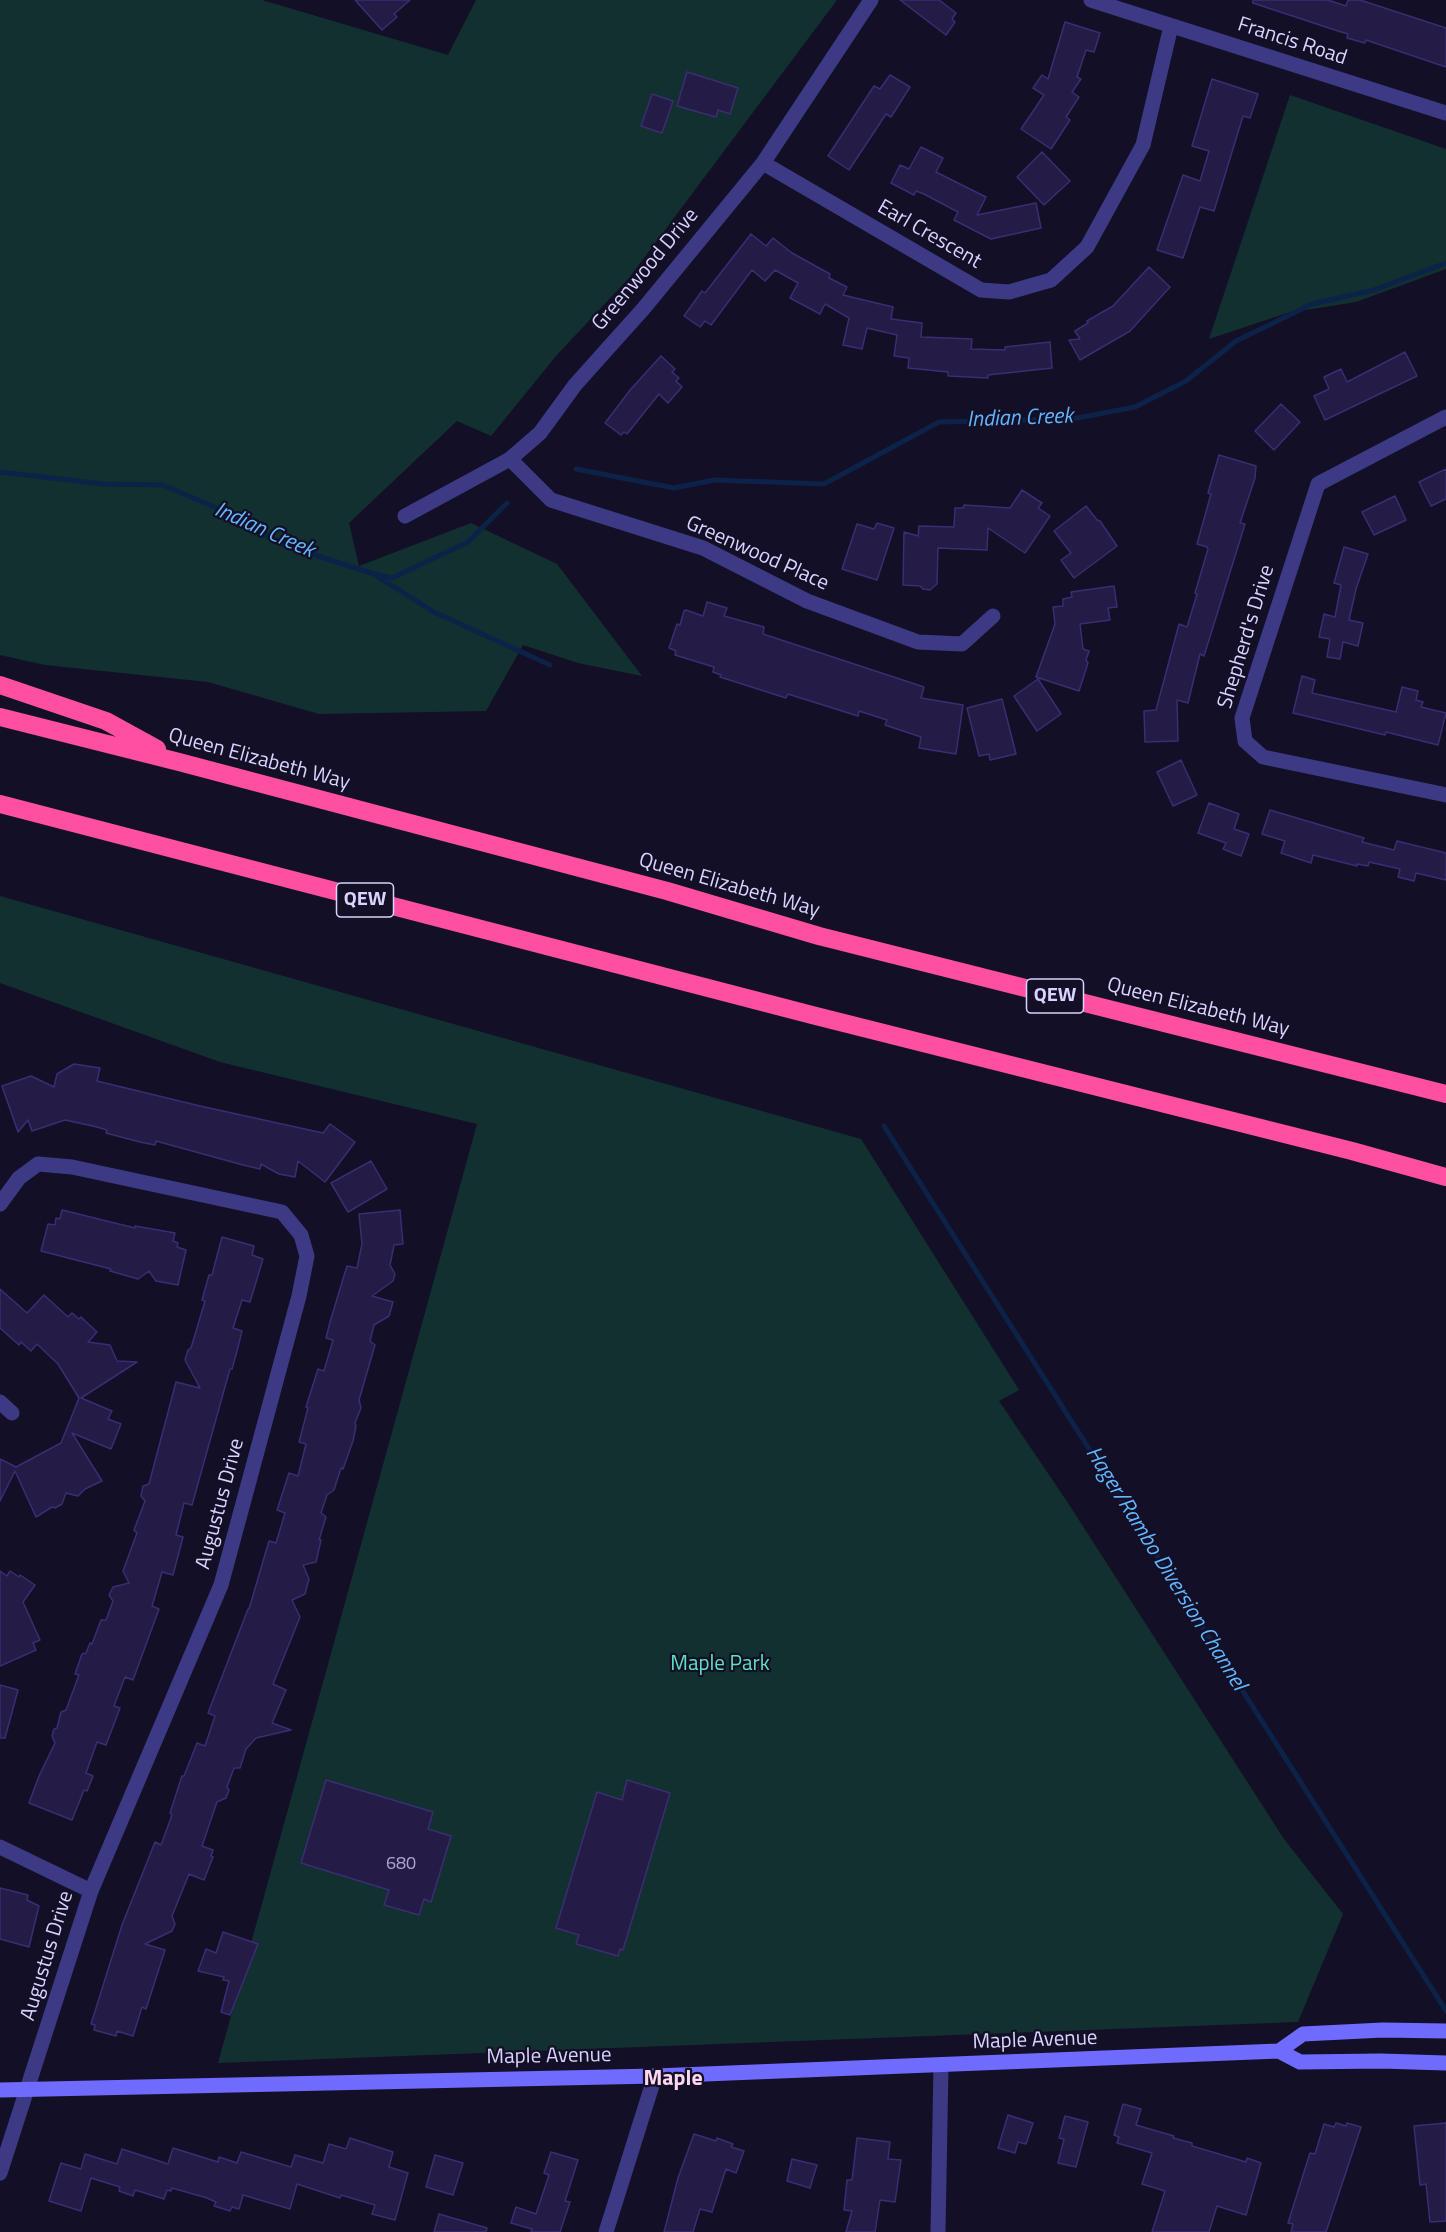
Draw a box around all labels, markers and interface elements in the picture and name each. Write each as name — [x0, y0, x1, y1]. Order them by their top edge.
street label: Francis Road — [1234, 13, 1350, 71]
street label: Earl Crescent — [873, 195, 985, 275]
street label: Greenwood Drive — [587, 204, 705, 336]
water label: Indian Creek — [966, 404, 1074, 434]
water label: Indian Creek — [210, 497, 318, 565]
street label: Greenwood Place — [682, 511, 832, 597]
street label: Shepherd's Drive — [1213, 562, 1281, 712]
street label: Queen Elizabeth Way — [165, 724, 353, 796]
street label: Queen Elizabeth Way — [636, 848, 822, 924]
road number: QEW — [336, 883, 394, 917]
street label: Queen Elizabeth Way — [1104, 973, 1292, 1043]
road number: QEW — [1026, 979, 1084, 1013]
street label: Augustus Drive — [191, 1436, 251, 1572]
water label: Hager/Rambo Diversion Channel — [1079, 1442, 1251, 1696]
park label: Maple Park — [670, 1652, 770, 1678]
house number: 680 — [386, 1854, 416, 1876]
street label: Augustus Drive — [16, 1888, 80, 2024]
street label: Maple Avenue — [972, 2026, 1098, 2056]
street label: Maple Avenue — [486, 2043, 612, 2071]
district label: Maple — [643, 2067, 703, 2093]

